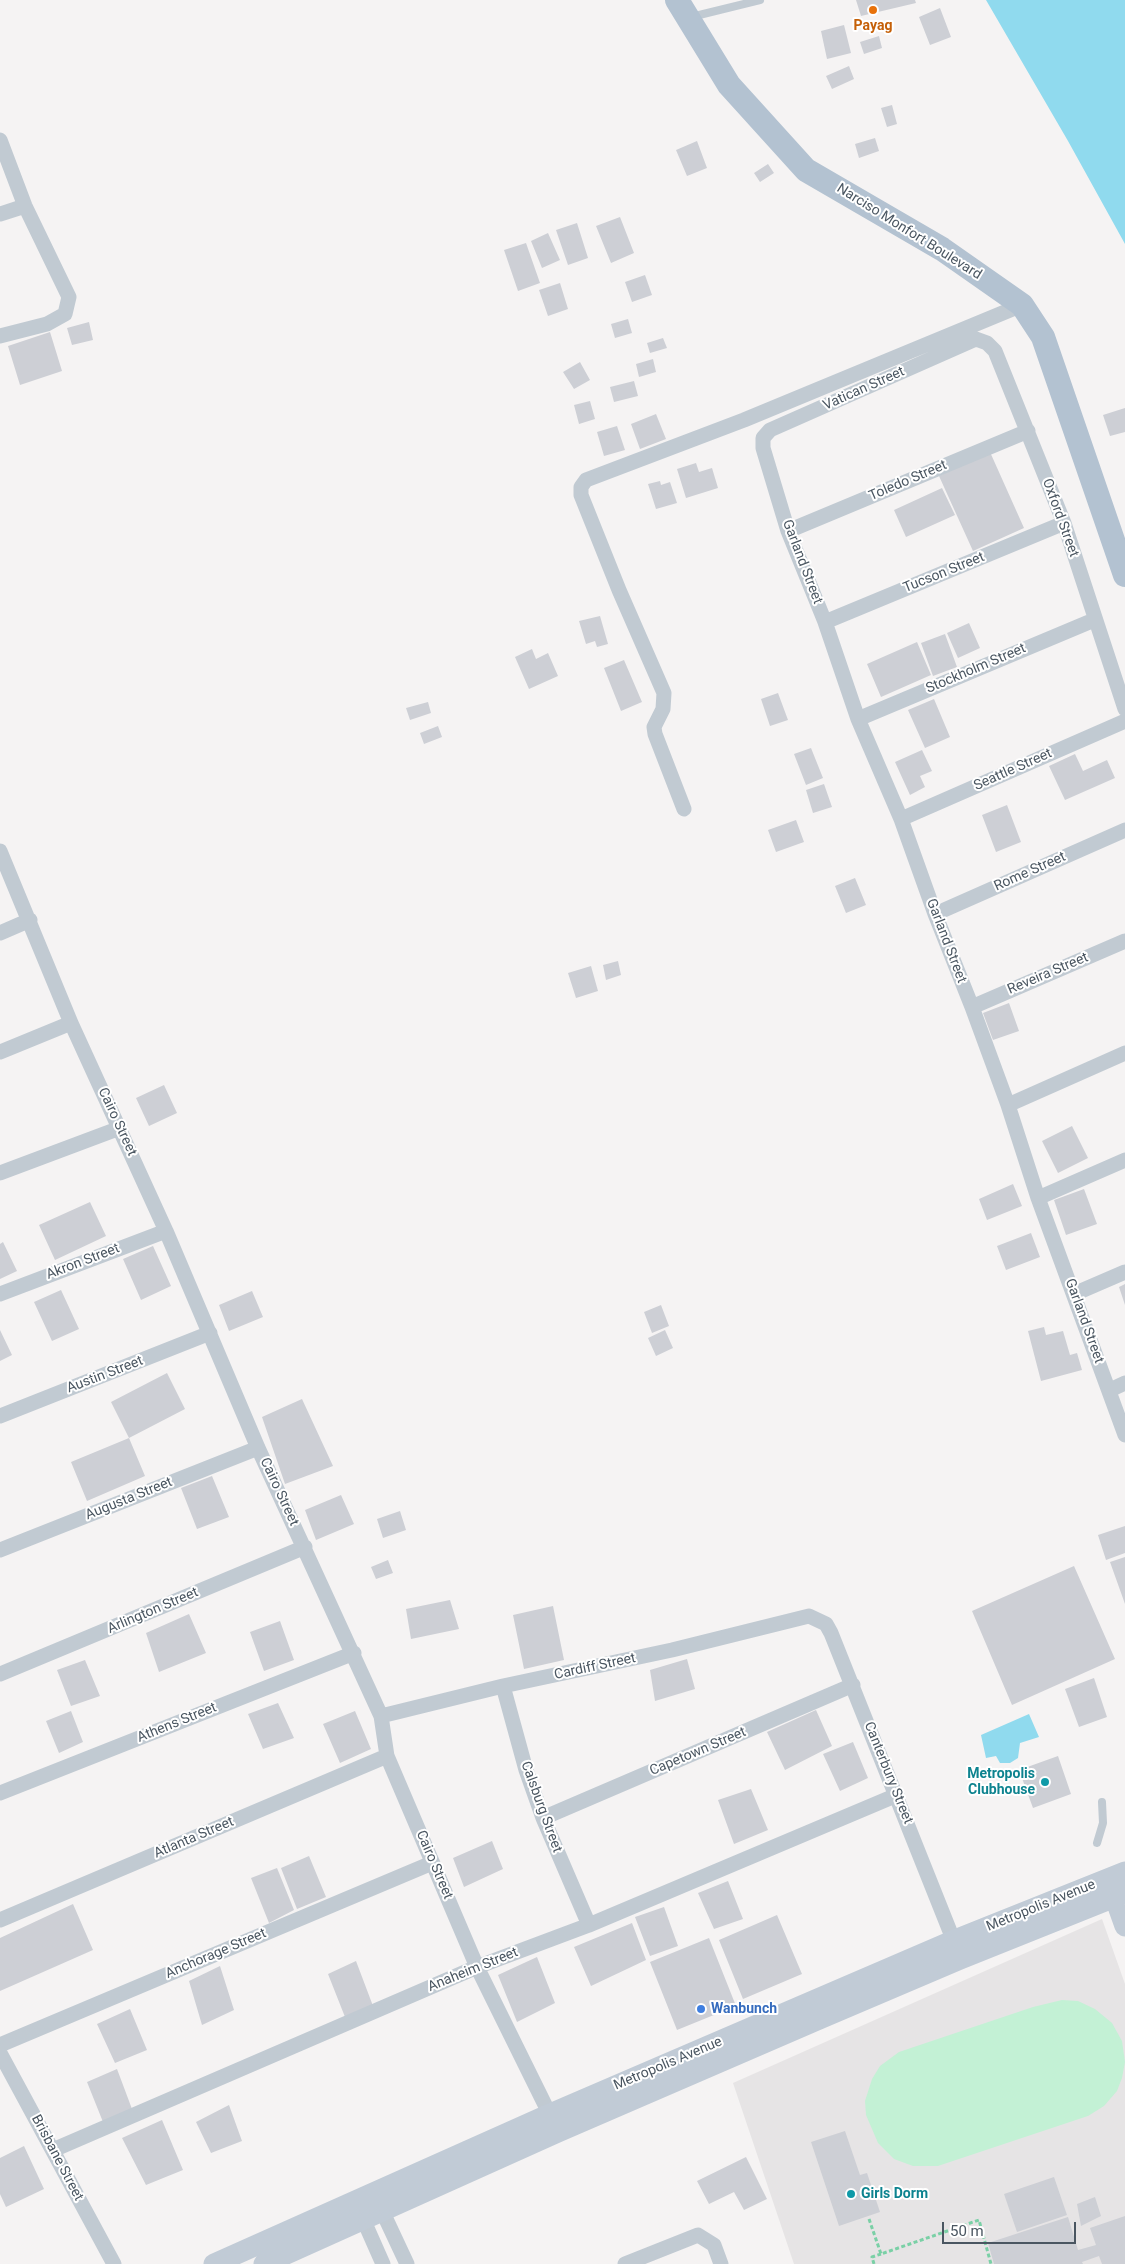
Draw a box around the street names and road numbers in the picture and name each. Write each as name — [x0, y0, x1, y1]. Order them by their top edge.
street label: Narciso Monfort Boulevard — [834, 180, 984, 284]
street label: Vatican Street — [821, 364, 907, 414]
street label: Toledo Street — [867, 457, 949, 505]
street label: Oxford Street — [1038, 476, 1082, 560]
street label: Garland Street — [778, 517, 826, 607]
street label: Tucson Street — [901, 549, 987, 597]
street label: Stockholm Street — [923, 640, 1029, 698]
street label: Seattle Street — [971, 745, 1055, 795]
street label: Rome Street — [992, 849, 1068, 895]
street label: Garland Street — [922, 896, 970, 986]
street label: Reveira Street — [1005, 949, 1091, 999]
street label: Cairo Street — [94, 1085, 140, 1159]
street label: Akron Street — [44, 1240, 122, 1284]
street label: Garland Street — [1061, 1276, 1107, 1366]
street label: Austin Street — [65, 1353, 145, 1397]
street label: Cairo Street — [256, 1455, 302, 1529]
street label: Augusta Street — [83, 1474, 175, 1524]
street label: Arlington Street — [105, 1584, 201, 1638]
street label: Cardiff Street — [553, 1650, 637, 1684]
street label: Athens Street — [135, 1699, 219, 1747]
street label: Canterbury Street — [860, 1719, 916, 1827]
street label: Capetown Street — [647, 1724, 749, 1780]
street label: Calsburg Street — [517, 1759, 565, 1855]
street label: Atlanta Street — [152, 1814, 236, 1862]
street label: Cairo Street — [412, 1828, 456, 1902]
street label: Metropolis Avenue — [984, 1876, 1098, 1936]
street label: Anchorage Street — [163, 1925, 269, 1983]
street label: Anaheim Street — [425, 1944, 521, 1996]
street label: Metropolis Avenue — [611, 2034, 725, 2094]
street label: Brisbane Street — [27, 2112, 87, 2204]

